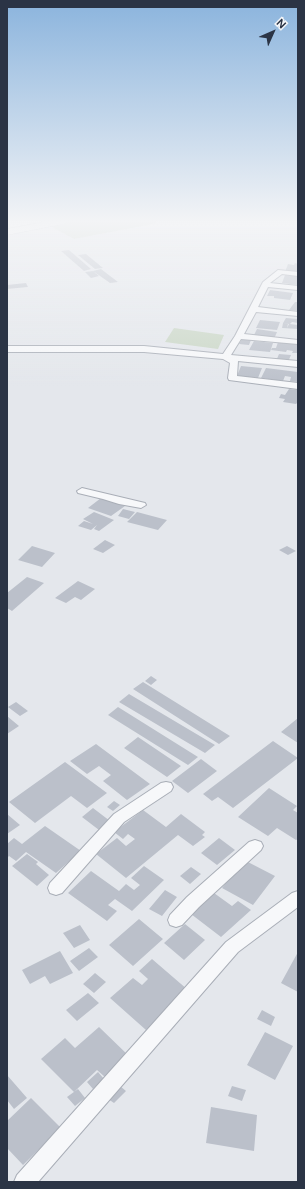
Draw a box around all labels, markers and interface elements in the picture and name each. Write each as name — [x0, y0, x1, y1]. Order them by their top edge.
north arrow — [253, 12, 293, 52]
text: N — [274, 16, 289, 31]

